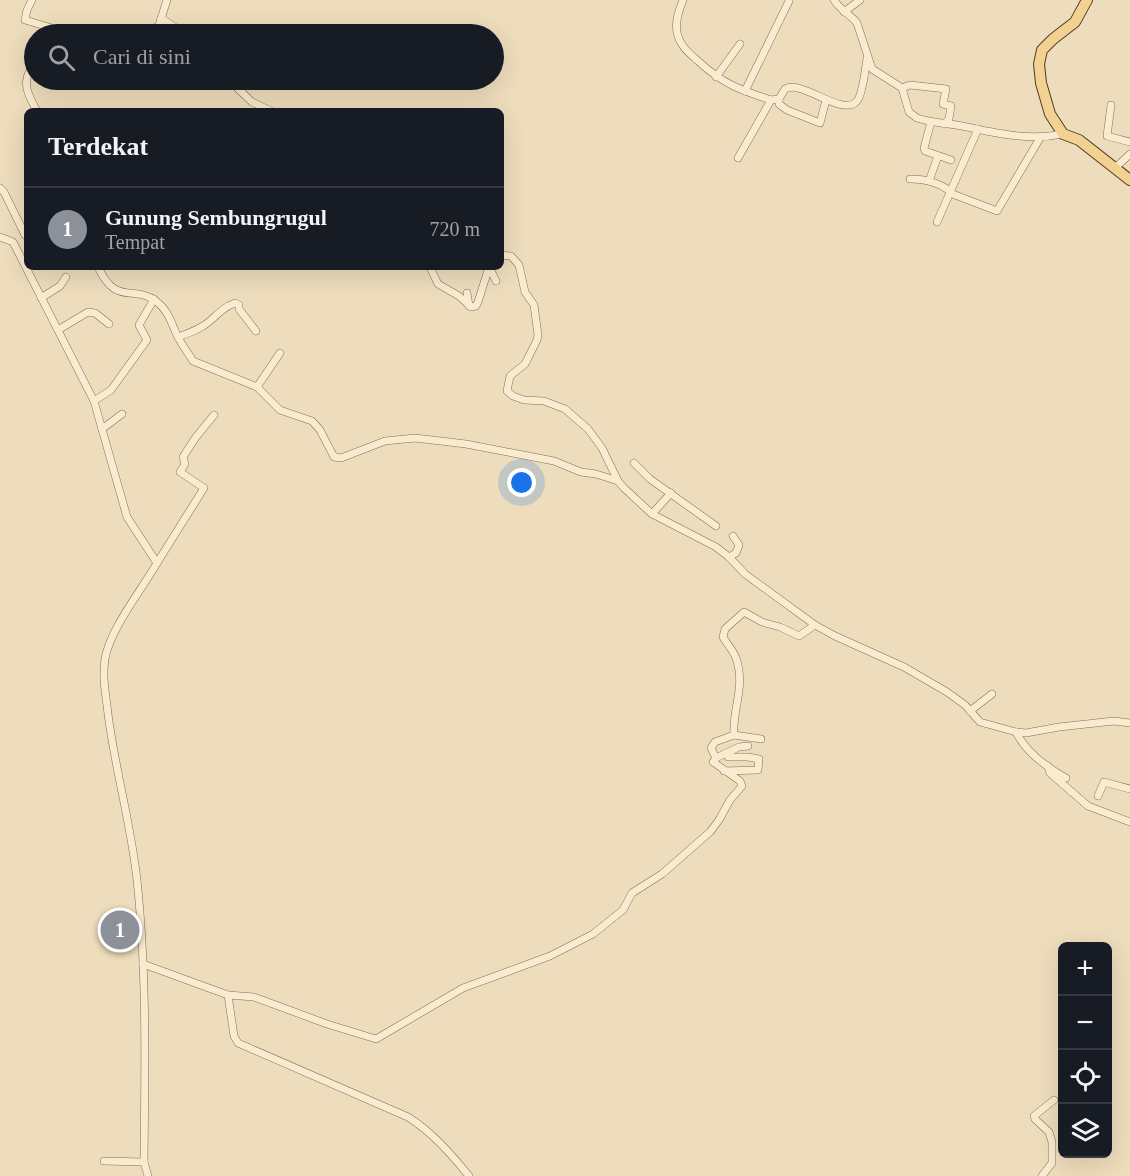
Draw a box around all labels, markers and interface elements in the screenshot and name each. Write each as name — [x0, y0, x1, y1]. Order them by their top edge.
search box — [24, 24, 504, 90]
icon: search — [45, 41, 78, 74]
text: Cari di sini — [93, 44, 191, 69]
text: Terdekat — [48, 132, 148, 161]
text: Gunung Sembungrugul — [105, 205, 327, 230]
text: 1 — [63, 218, 73, 240]
text: 720 m — [429, 218, 480, 240]
text: Tempat — [105, 231, 165, 253]
your location — [507, 468, 536, 497]
pin: 1 — [100, 908, 140, 952]
map controls — [1058, 942, 1112, 1158]
button: + — [1058, 942, 1112, 996]
button: − — [1058, 996, 1112, 1050]
button: locate — [1058, 1050, 1112, 1104]
button: layers — [1058, 1104, 1112, 1158]

